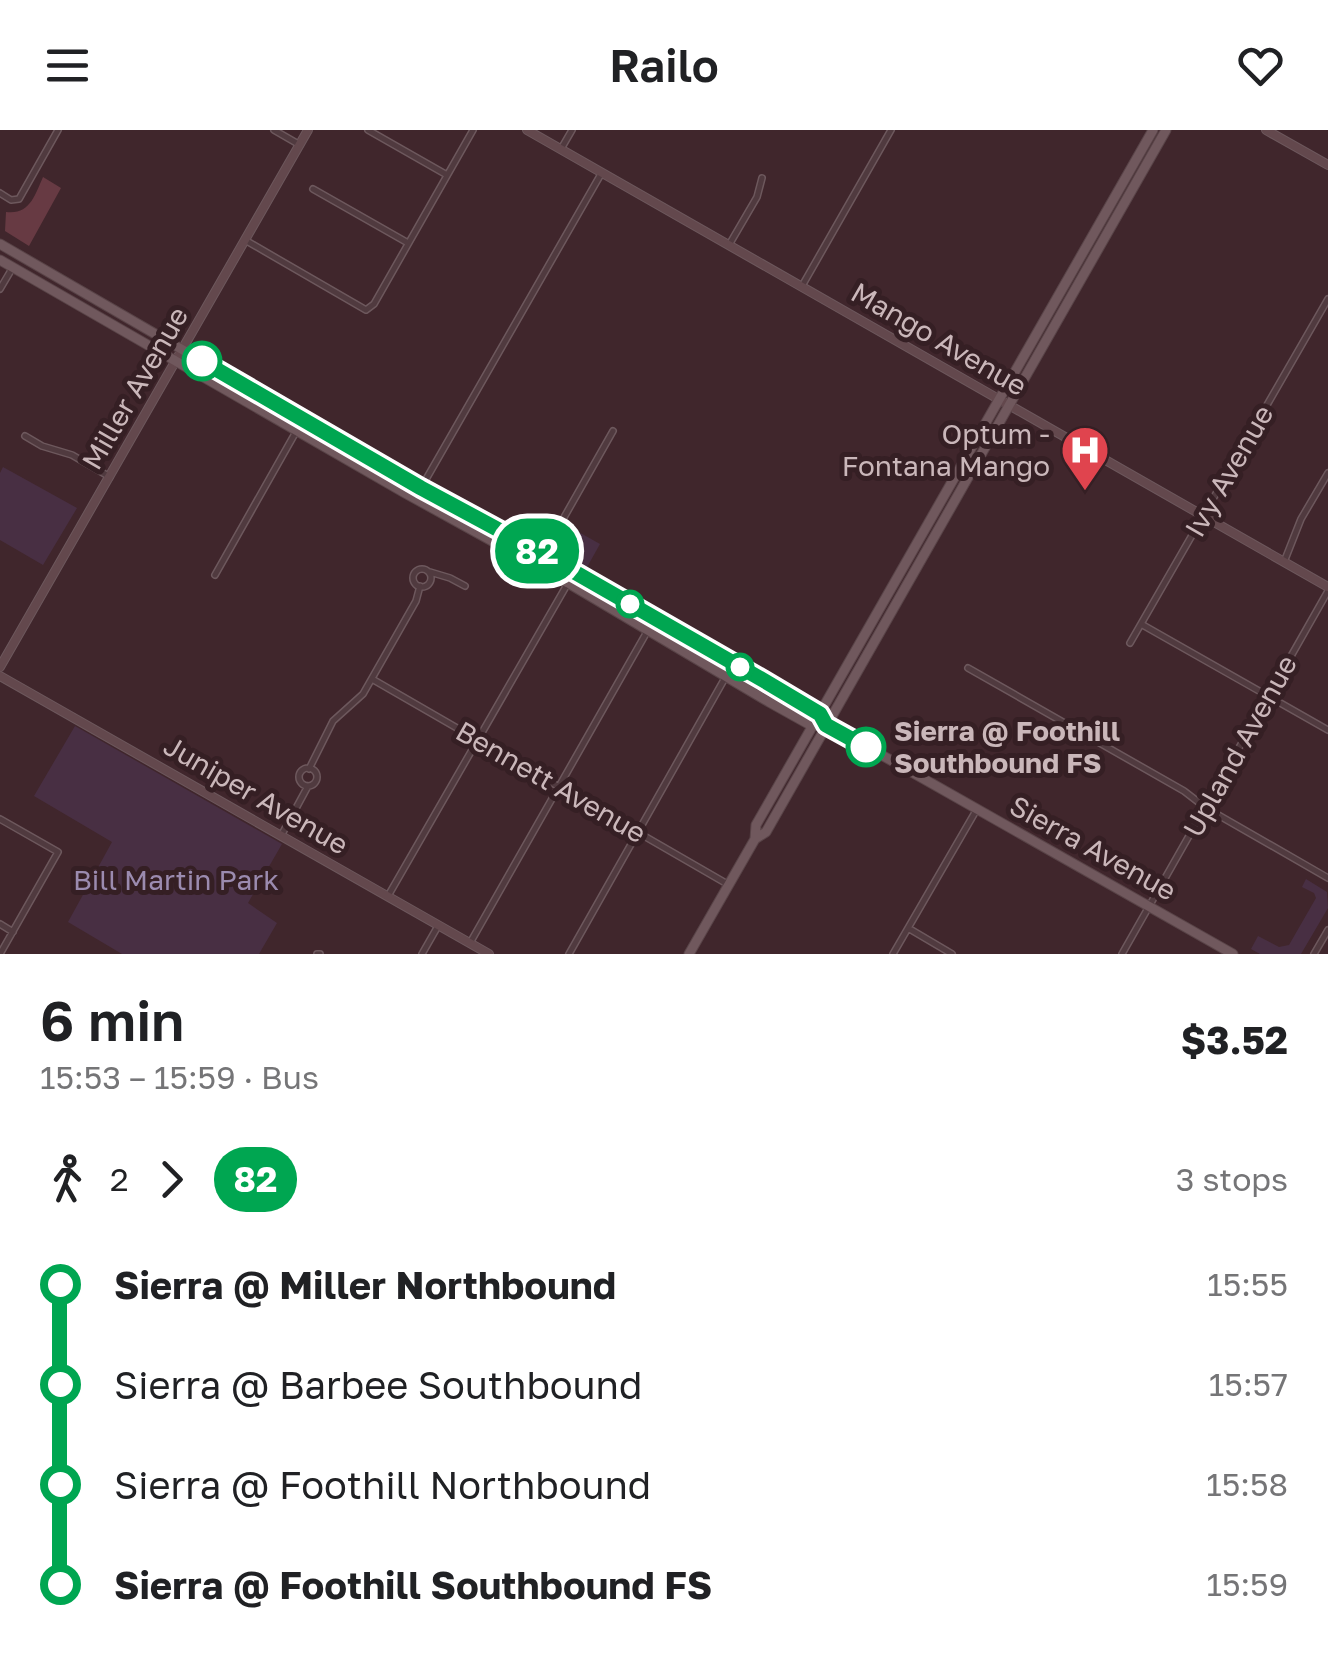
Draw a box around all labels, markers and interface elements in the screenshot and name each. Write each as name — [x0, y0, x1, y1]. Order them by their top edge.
icon: menu — [40, 38, 95, 93]
text: Railo — [609, 38, 719, 92]
icon: heart — [1233, 38, 1288, 93]
street label: Mango Avenue — [846, 275, 1033, 402]
street label: Miller Avenue — [75, 301, 194, 475]
unlabelled marker — [183, 342, 221, 380]
street label: Ivy Avenue — [1178, 399, 1280, 543]
place label: Optum - Fontana Mango — [842, 417, 1050, 482]
hospital icon: Optum - Fontana Mango — [1059, 424, 1111, 492]
line badge: 82 — [492, 518, 582, 584]
text: 82 — [515, 530, 559, 572]
unlabelled marker — [617, 591, 643, 617]
street label: Upland Avenue — [1176, 649, 1303, 842]
unlabelled marker — [727, 654, 753, 680]
street label: Bennett Avenue — [450, 714, 652, 849]
place label: Sierra @ Foothill Southbound FS — [894, 714, 1120, 779]
street label: Juniper Avenue — [158, 728, 354, 861]
marker: Sierra @ Foothill Southbound FS — [847, 728, 885, 766]
street label: Sierra Avenue — [1004, 788, 1182, 907]
park label: Bill Martin Park — [73, 863, 279, 896]
text: 6 min — [40, 987, 184, 1053]
text: $3.52 — [1181, 1017, 1288, 1062]
text: 15:53 – 15:59 · Bus — [40, 1058, 319, 1096]
icon: walk — [40, 1152, 95, 1207]
icon: forward — [144, 1152, 199, 1207]
text: 82 — [234, 1158, 277, 1200]
text: 2 — [110, 1160, 129, 1198]
text: 3 stops — [1176, 1160, 1288, 1198]
text: Sierra @ Miller Northbound — [114, 1262, 616, 1307]
text: 15:55 — [1207, 1265, 1288, 1303]
text: Sierra @ Barbee Southbound — [114, 1362, 642, 1407]
text: 15:57 — [1209, 1365, 1288, 1403]
text: Sierra @ Foothill Northbound — [114, 1462, 651, 1507]
text: 15:58 — [1206, 1465, 1288, 1503]
text: Sierra @ Foothill Southbound FS — [114, 1562, 712, 1607]
text: 15:59 — [1206, 1565, 1288, 1603]

